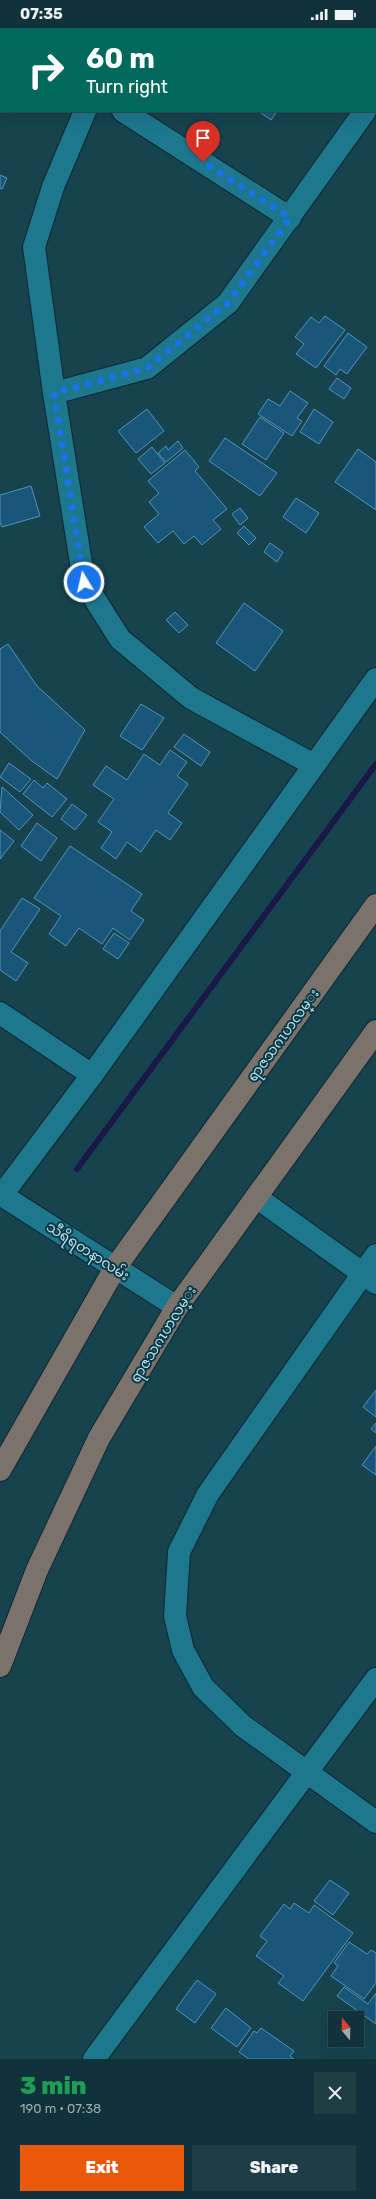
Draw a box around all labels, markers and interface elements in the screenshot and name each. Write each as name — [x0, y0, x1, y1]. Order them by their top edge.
text: 07:35 — [20, 5, 63, 23]
text: 60 m — [86, 42, 155, 75]
icon: right — [20, 44, 72, 96]
text: Turn right — [86, 76, 168, 98]
pin — [186, 121, 220, 162]
icon: arrive — [192, 127, 214, 149]
position arrow — [63, 561, 105, 603]
street label: ရာဇသဂၤဟလမ္း — [244, 986, 325, 1087]
street label: သီရိရတနာလမ်း — [42, 1217, 133, 1287]
street label: ရာဇသဂၤဟလမ္း — [127, 1283, 202, 1387]
north arrow — [328, 2011, 364, 2047]
map controls — [328, 2011, 364, 2047]
text: 3 min — [20, 2072, 87, 2100]
button: close — [314, 2072, 356, 2114]
text: 190 m · 07:38 — [20, 2101, 101, 2116]
button: Exit — [20, 2145, 184, 2191]
button: Share — [192, 2145, 356, 2191]

